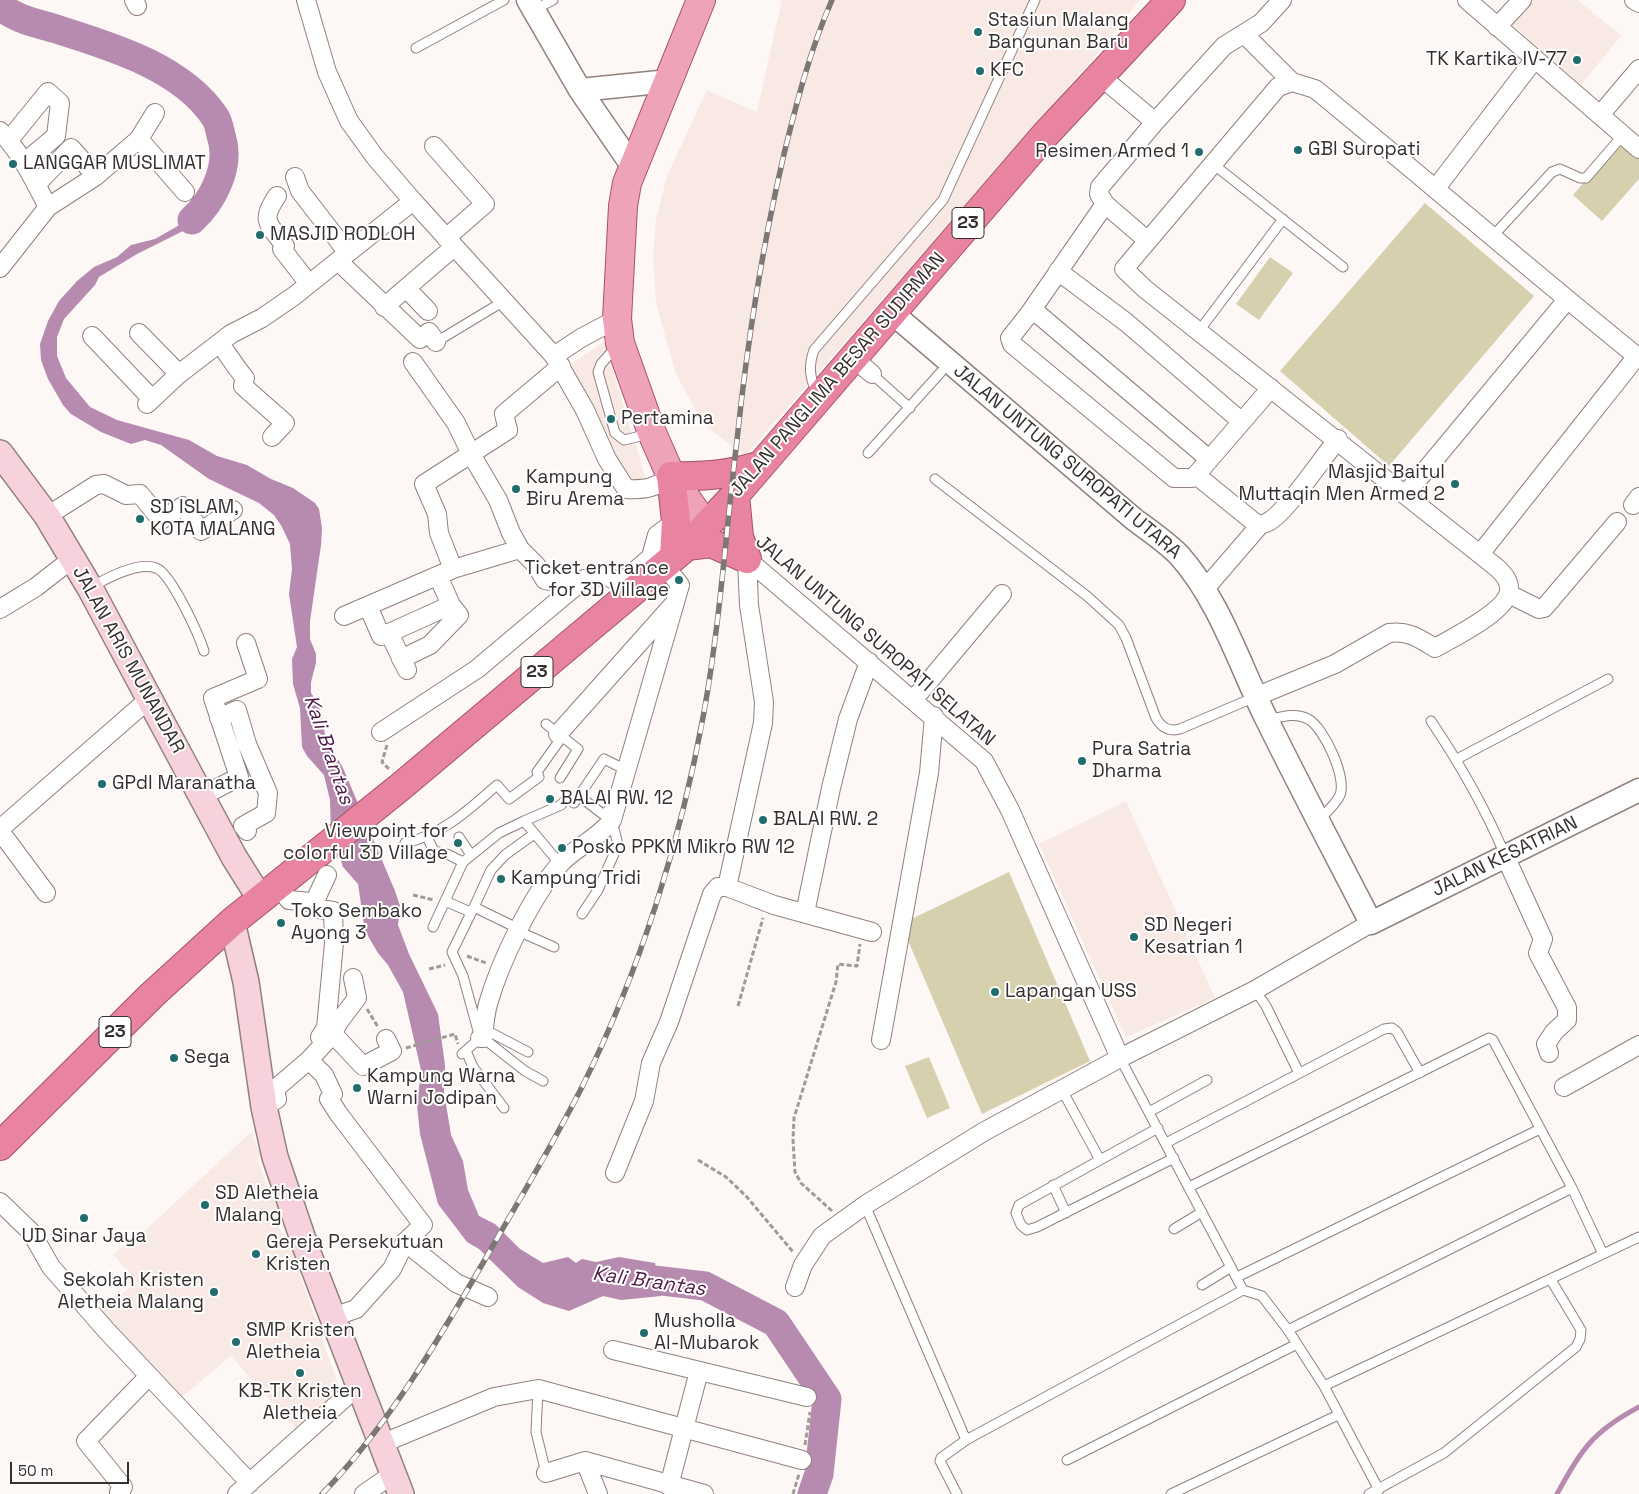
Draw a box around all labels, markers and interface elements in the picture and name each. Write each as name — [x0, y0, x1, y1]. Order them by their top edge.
place label: Stasiun Malang Bangunan Baru — [988, 10, 1129, 54]
marker: Stasiun Malang Bangunan Baru — [972, 26, 984, 38]
place label: TK Kartika IV-77 — [1426, 49, 1567, 71]
marker: TK Kartika IV-77 — [1571, 54, 1583, 66]
place label: KFC — [990, 60, 1024, 82]
marker: KFC — [974, 65, 986, 77]
place label: GBI Suropati — [1308, 139, 1420, 161]
place label: Resimen Armed 1 — [1035, 141, 1189, 163]
marker: GBI Suropati — [1292, 144, 1304, 156]
marker: Resimen Armed 1 — [1193, 146, 1205, 158]
place label: LANGGAR MUSLIMAT — [23, 153, 206, 175]
marker: LANGGAR MUSLIMAT — [7, 158, 19, 170]
road number: 23 — [952, 208, 984, 238]
place label: MASJID RODLOH — [270, 224, 415, 246]
marker: MASJID RODLOH — [254, 229, 266, 241]
street label: JALAN PANGLIMA BESAR SUDIRMAN — [726, 248, 950, 502]
street label: JALAN UNTUNG SUROPATI UTARA — [948, 360, 1186, 564]
place label: Pertamina — [621, 408, 714, 430]
marker: Pertamina — [605, 413, 617, 425]
place label: Masjid Baitul Muttaqin Men Armed 2 — [1238, 462, 1445, 506]
place label: Kampung Biru Arema — [526, 467, 624, 511]
marker: Masjid Baitul Muttaqin Men Armed 2 — [1449, 478, 1461, 490]
marker: Kampung Biru Arema — [510, 483, 522, 495]
place label: SD ISLAM, KOTA MALANG — [150, 497, 276, 541]
marker: SD ISLAM, KOTA MALANG — [134, 513, 146, 525]
street label: JALAN UNTUNG SUROPATI SELATAN — [751, 531, 999, 751]
place label: Ticket entrance for 3D Village — [524, 558, 669, 602]
street label: JALAN ARIS MUNANDAR — [67, 563, 189, 757]
marker: Ticket entrance for 3D Village — [673, 574, 685, 586]
road number: 23 — [521, 656, 553, 688]
water label: Kali Brantas — [298, 692, 358, 808]
place label: Pura Satria Dharma — [1092, 739, 1191, 783]
marker: Pura Satria Dharma — [1076, 755, 1088, 767]
place label: GPdI Maranatha — [112, 773, 256, 795]
marker: GPdI Maranatha — [96, 778, 108, 790]
place label: BALAI RW. 12 — [560, 788, 673, 810]
marker: BALAI RW. 12 — [544, 793, 556, 805]
place label: BALAI RW. 2 — [773, 809, 878, 831]
street label: JALAN KESATRIAN — [1428, 812, 1582, 902]
marker: BALAI RW. 2 — [757, 814, 769, 826]
place label: Viewpoint for colorful 3D Village — [283, 821, 448, 865]
marker: Viewpoint for colorful 3D Village — [452, 837, 464, 849]
place label: Posko PPKM Mikro RW 12 — [572, 837, 795, 859]
marker: Posko PPKM Mikro RW 12 — [556, 842, 568, 854]
place label: Kampung Tridi — [511, 868, 641, 890]
marker: Kampung Tridi — [495, 873, 507, 885]
place label: Toko Sembako Ayong 3 — [291, 901, 422, 945]
place label: SD Negeri Kesatrian 1 — [1144, 915, 1243, 959]
marker: Toko Sembako Ayong 3 — [275, 917, 287, 929]
marker: SD Negeri Kesatrian 1 — [1128, 931, 1140, 943]
place label: Lapangan USS — [1005, 981, 1137, 1003]
marker: Lapangan USS — [989, 986, 1001, 998]
road number: 23 — [99, 1016, 131, 1048]
place label: Sega — [184, 1047, 230, 1069]
marker: Sega — [168, 1052, 180, 1064]
place label: Kampung Warna Warni Jodipan — [367, 1066, 516, 1110]
marker: Kampung Warna Warni Jodipan — [351, 1082, 363, 1094]
place label: SD Aletheia Malang — [215, 1183, 319, 1227]
marker: SD Aletheia Malang — [199, 1199, 211, 1211]
marker: UD Sinar Jaya — [78, 1212, 90, 1224]
place label: UD Sinar Jaya — [21, 1226, 147, 1248]
place label: Gereja Persekutuan Kristen — [266, 1232, 444, 1276]
marker: Gereja Persekutuan Kristen — [250, 1248, 262, 1260]
water label: Kali Brantas — [591, 1262, 707, 1302]
place label: Sekolah Kristen Aletheia Malang — [58, 1270, 204, 1314]
marker: Sekolah Kristen Aletheia Malang — [208, 1286, 220, 1298]
place label: Musholla Al-Mubarok — [654, 1311, 759, 1355]
place label: SMP Kristen Aletheia — [246, 1320, 355, 1364]
marker: Musholla Al-Mubarok — [638, 1327, 650, 1339]
marker: SMP Kristen Aletheia — [230, 1336, 242, 1348]
marker: KB-TK Kristen Aletheia — [294, 1367, 306, 1379]
place label: KB-TK Kristen Aletheia — [238, 1381, 362, 1425]
scale bar — [12, 1452, 131, 1484]
text: 50 m — [18, 1461, 53, 1480]

